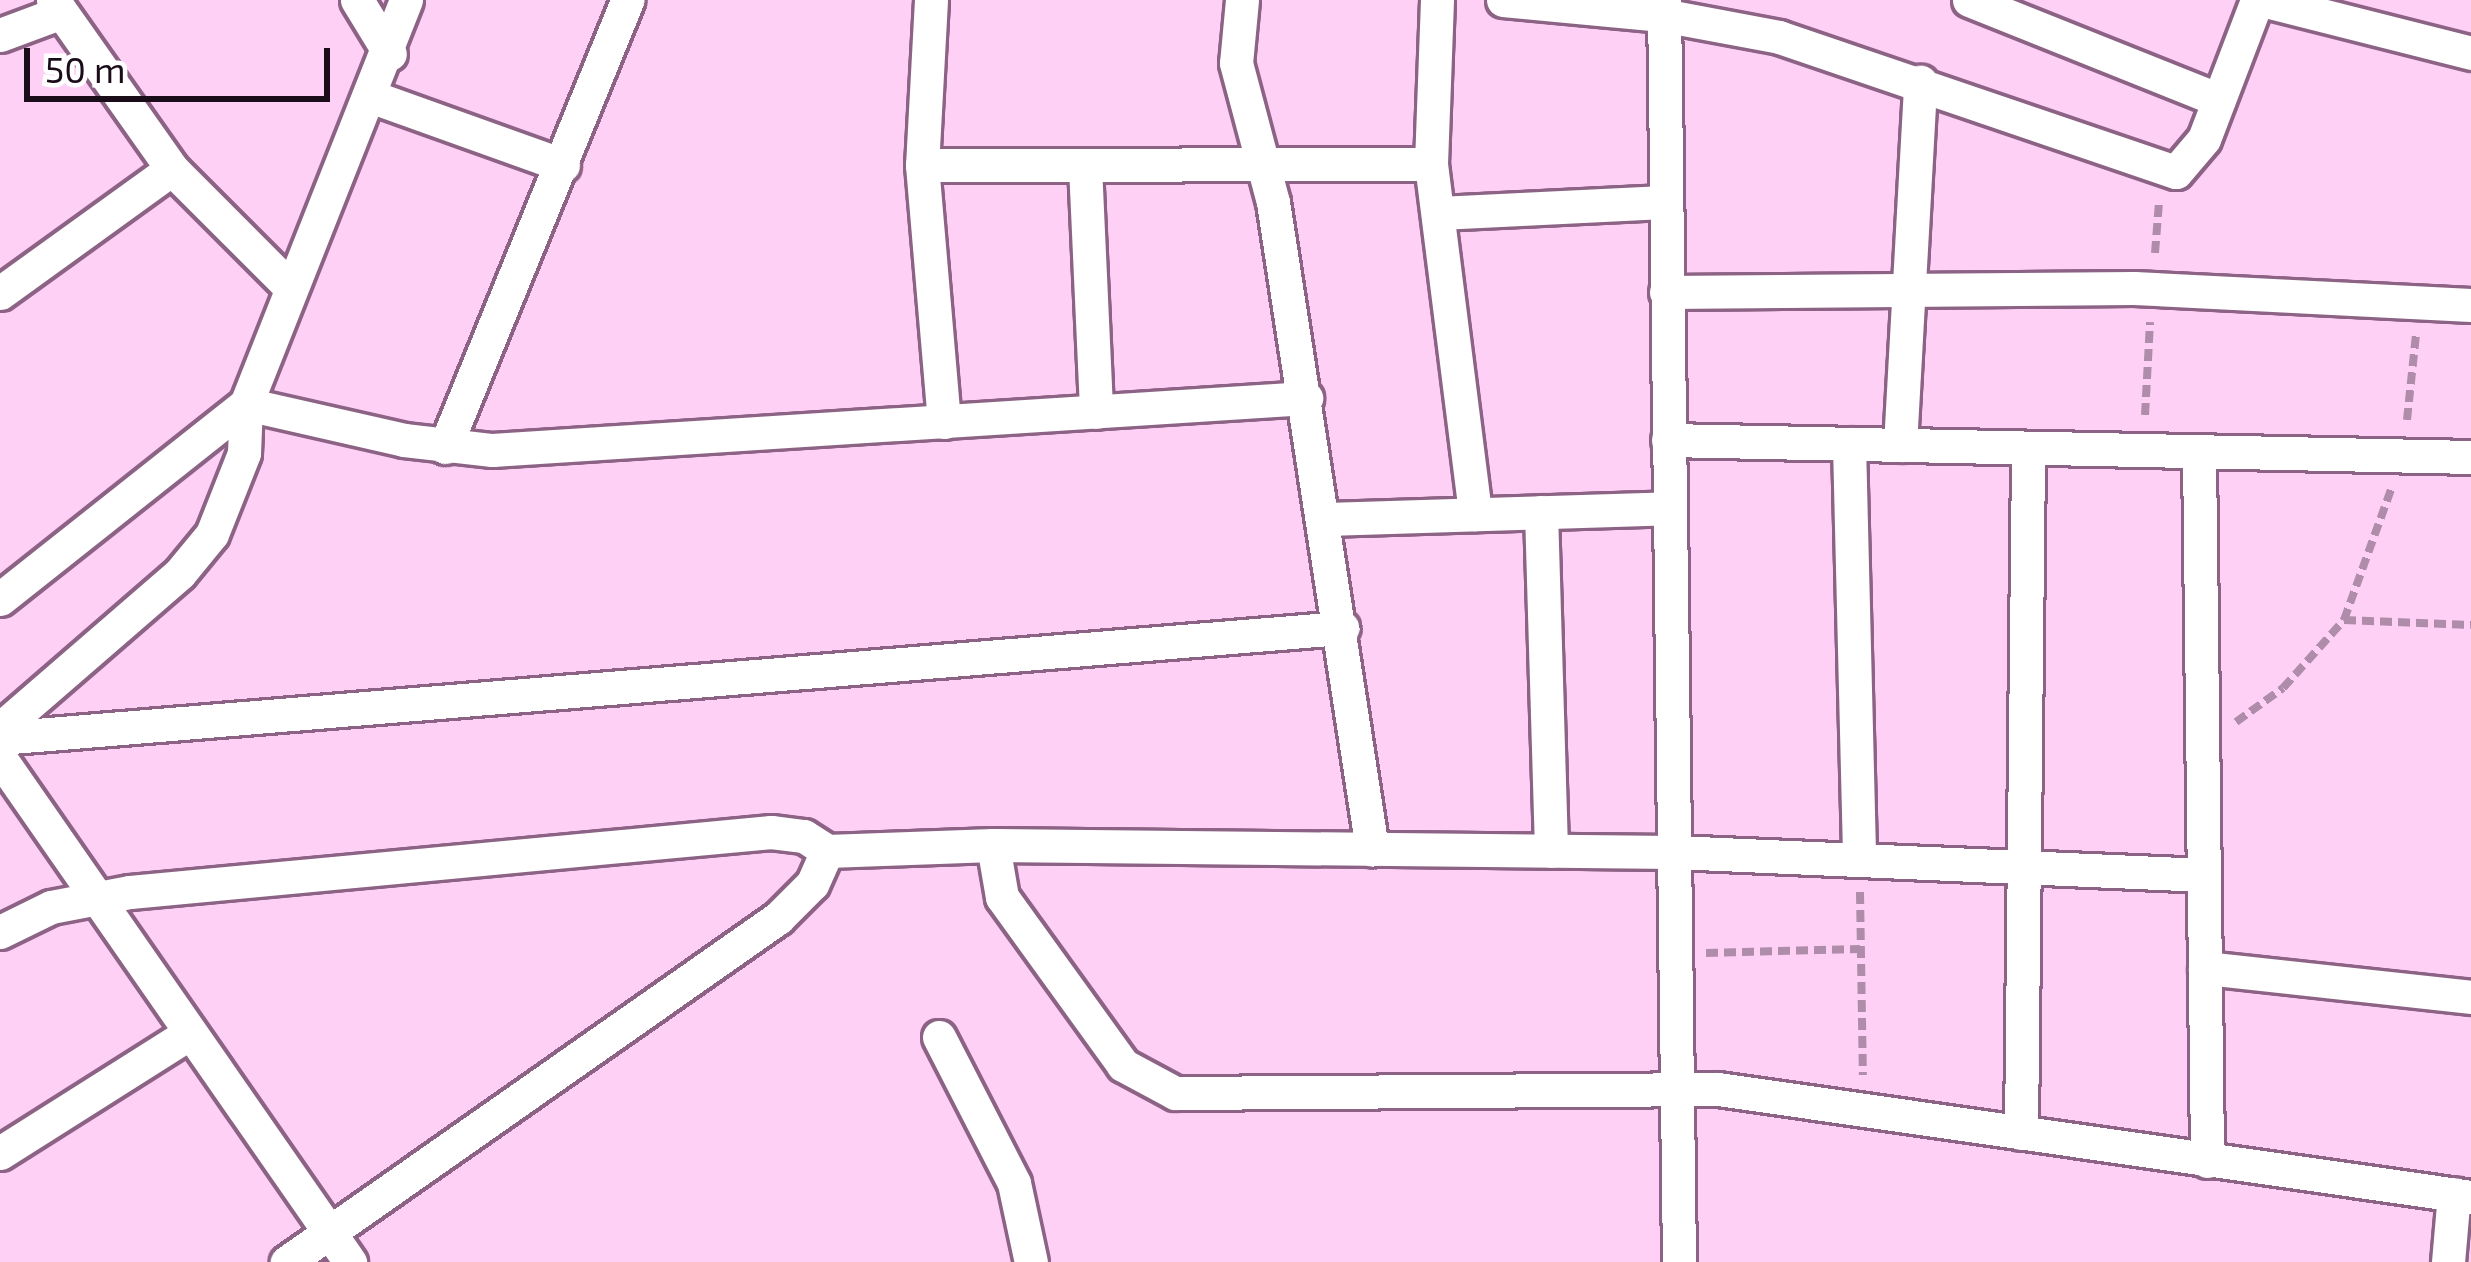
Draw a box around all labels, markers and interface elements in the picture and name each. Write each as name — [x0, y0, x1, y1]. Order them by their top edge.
scale bar — [30, 24, 336, 98]
text: 50 m — [45, 47, 126, 90]

